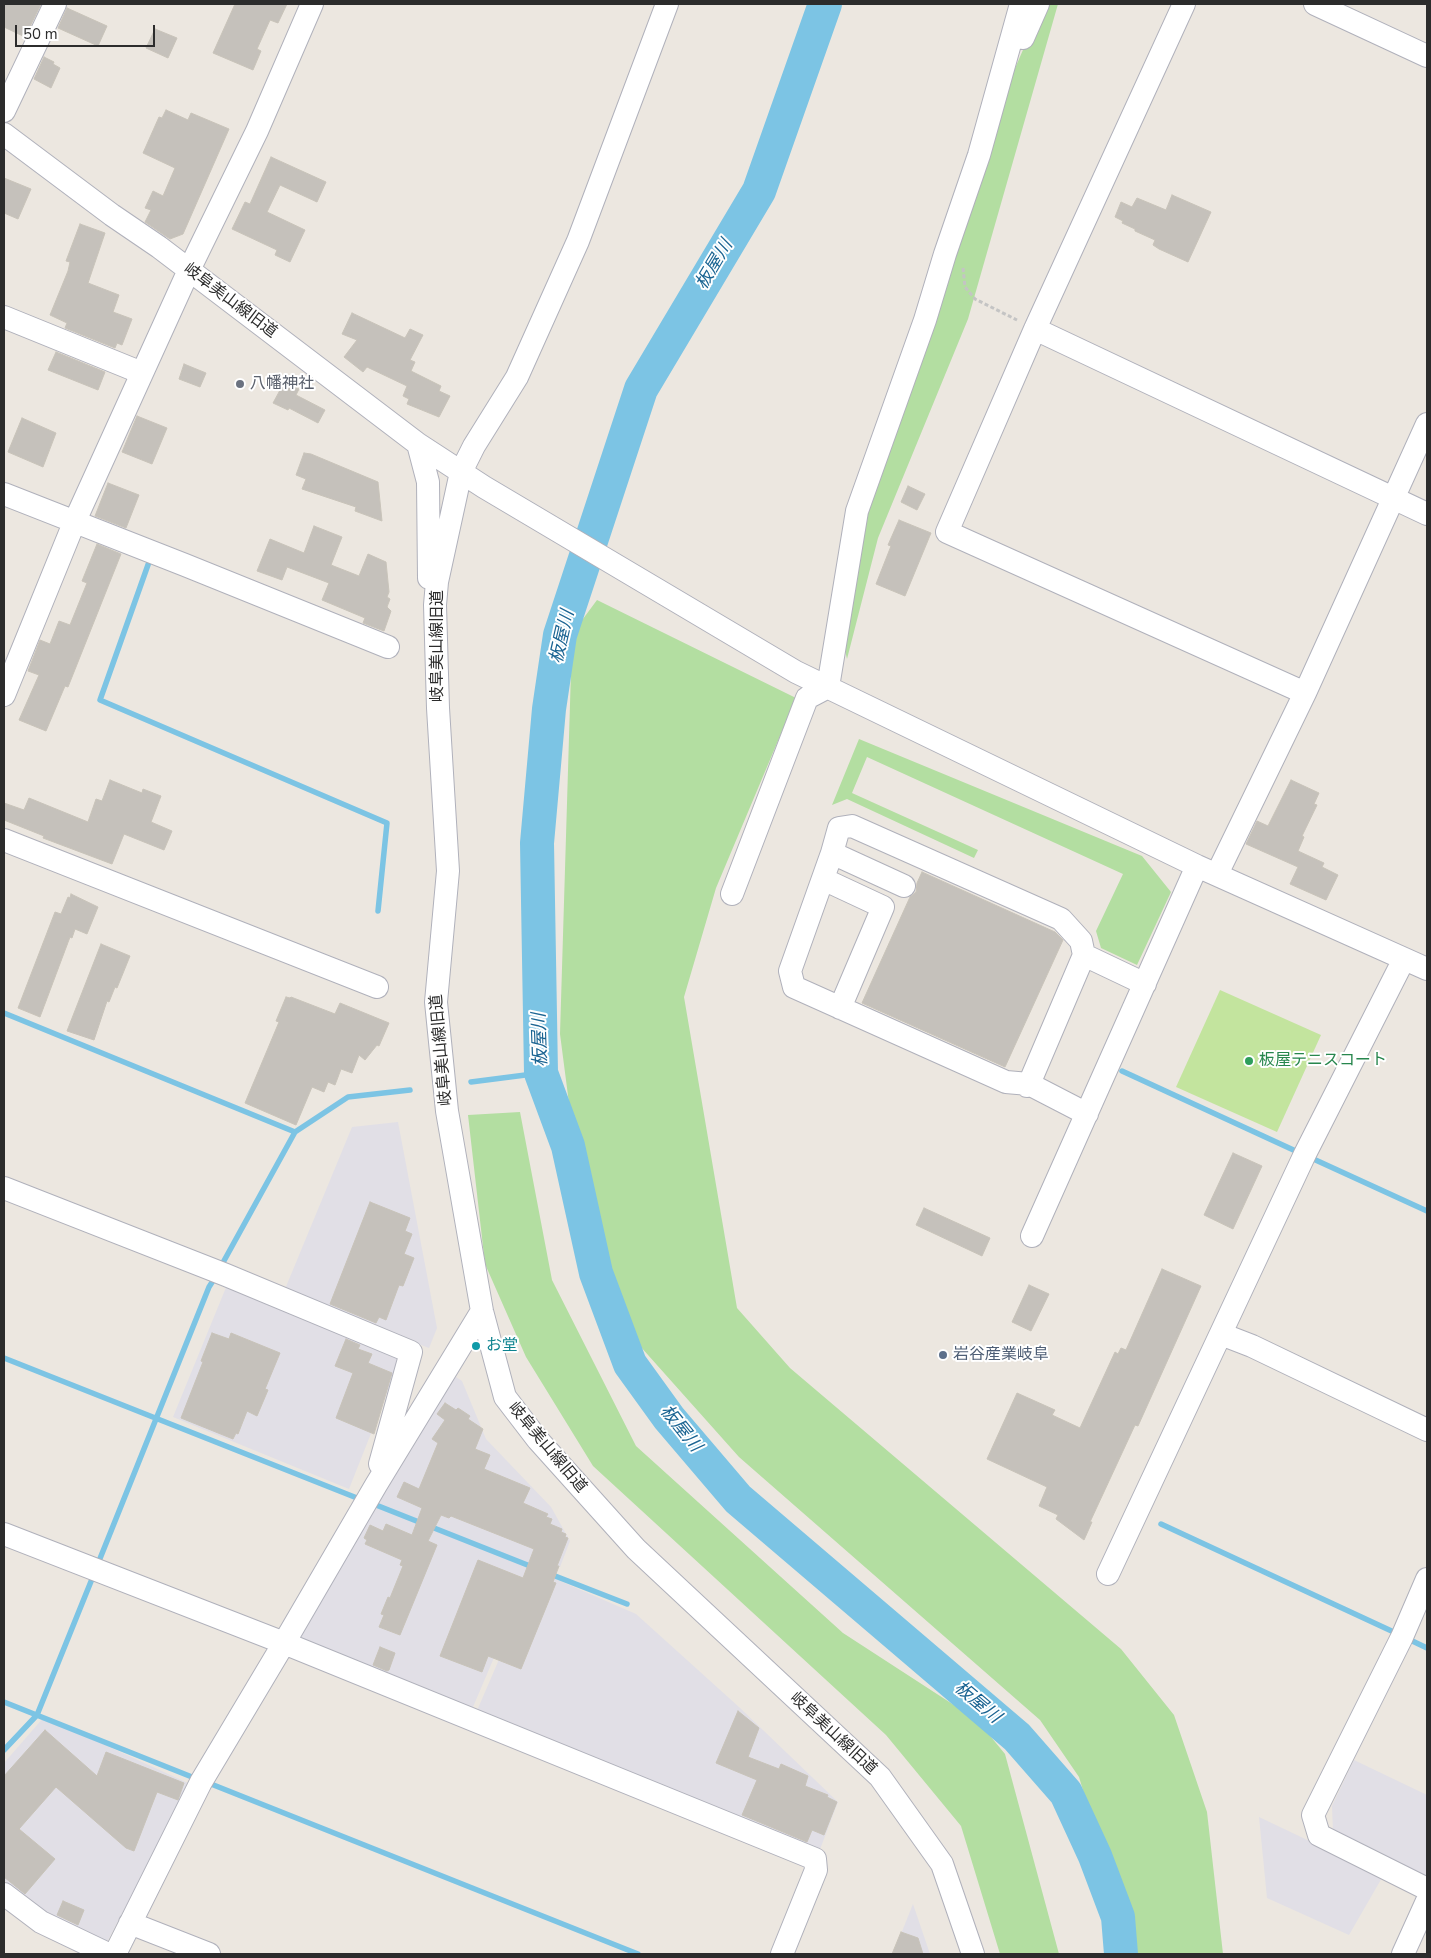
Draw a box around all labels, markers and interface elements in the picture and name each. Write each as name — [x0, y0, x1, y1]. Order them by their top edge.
scale bar — [18, 15, 158, 47]
text: 50 m — [23, 24, 58, 44]
water label: 板屋川 — [692, 236, 738, 294]
street label: 岐阜美山線旧道 — [179, 260, 281, 342]
place label: 八幡神社 — [250, 374, 314, 394]
marker: 八幡神社 — [234, 378, 246, 390]
street label: 岐阜美山線旧道 — [428, 590, 448, 702]
water label: 板屋川 — [546, 608, 580, 666]
street label: 岐阜美山線旧道 — [428, 993, 456, 1107]
water label: 板屋川 — [529, 1013, 553, 1067]
place label: 板屋テニスコート — [1259, 1051, 1387, 1071]
marker: 板屋テニスコート — [1243, 1055, 1255, 1067]
place label: お堂 — [486, 1336, 518, 1356]
marker: お堂 — [470, 1340, 482, 1352]
place label: 岩谷産業岐阜 — [953, 1345, 1049, 1365]
marker: 岩谷産業岐阜 — [937, 1349, 949, 1361]
street label: 岐阜美山線旧道 — [504, 1399, 590, 1497]
water label: 板屋川 — [655, 1401, 705, 1457]
water label: 板屋川 — [949, 1677, 1005, 1729]
street label: 岐阜美山線旧道 — [785, 1689, 881, 1779]

